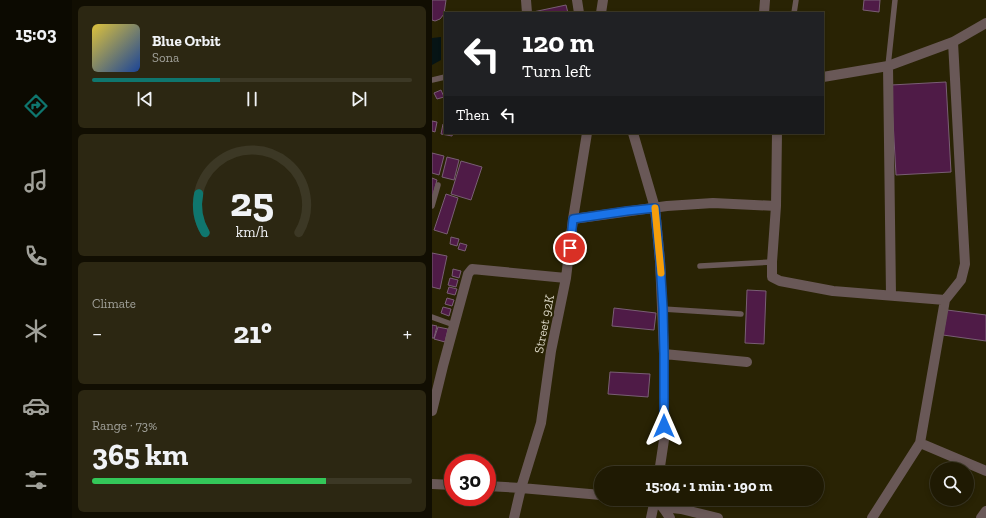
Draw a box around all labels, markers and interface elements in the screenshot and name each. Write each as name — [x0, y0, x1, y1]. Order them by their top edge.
text: 15:03 — [15, 23, 57, 45]
text: 120 m — [522, 26, 594, 59]
icon: left — [456, 28, 508, 80]
text: Blue Orbit — [152, 32, 220, 50]
text: Sona — [152, 50, 179, 65]
text: Turn left — [522, 60, 591, 82]
icon: previous — [134, 88, 156, 110]
icon: pause — [241, 88, 263, 110]
icon: next — [348, 88, 370, 110]
icon: directions — [22, 92, 50, 120]
icon: left — [497, 104, 519, 126]
text: Then — [456, 106, 489, 124]
icon: music — [22, 167, 50, 195]
text: 25 — [230, 177, 274, 227]
text: km/h — [236, 224, 268, 241]
pin — [553, 231, 587, 265]
icon: arrive — [559, 237, 581, 259]
icon: phone — [22, 242, 50, 270]
street label: Street 92K — [531, 293, 557, 354]
text: Climate — [92, 296, 136, 311]
text: 21° — [233, 315, 272, 351]
icon: climate — [22, 317, 50, 345]
text: − — [92, 320, 102, 347]
text: + — [403, 320, 412, 347]
icon: car — [22, 392, 50, 420]
position arrow — [643, 405, 685, 447]
text: Range · 73% — [92, 418, 157, 433]
text: 365 km — [92, 437, 188, 473]
speed limit sign: 30 — [444, 454, 496, 506]
map controls — [930, 462, 974, 506]
button: search — [930, 462, 974, 506]
icon: filters — [22, 466, 50, 494]
text: 15:04 · 1 min · 190 m — [646, 477, 772, 495]

